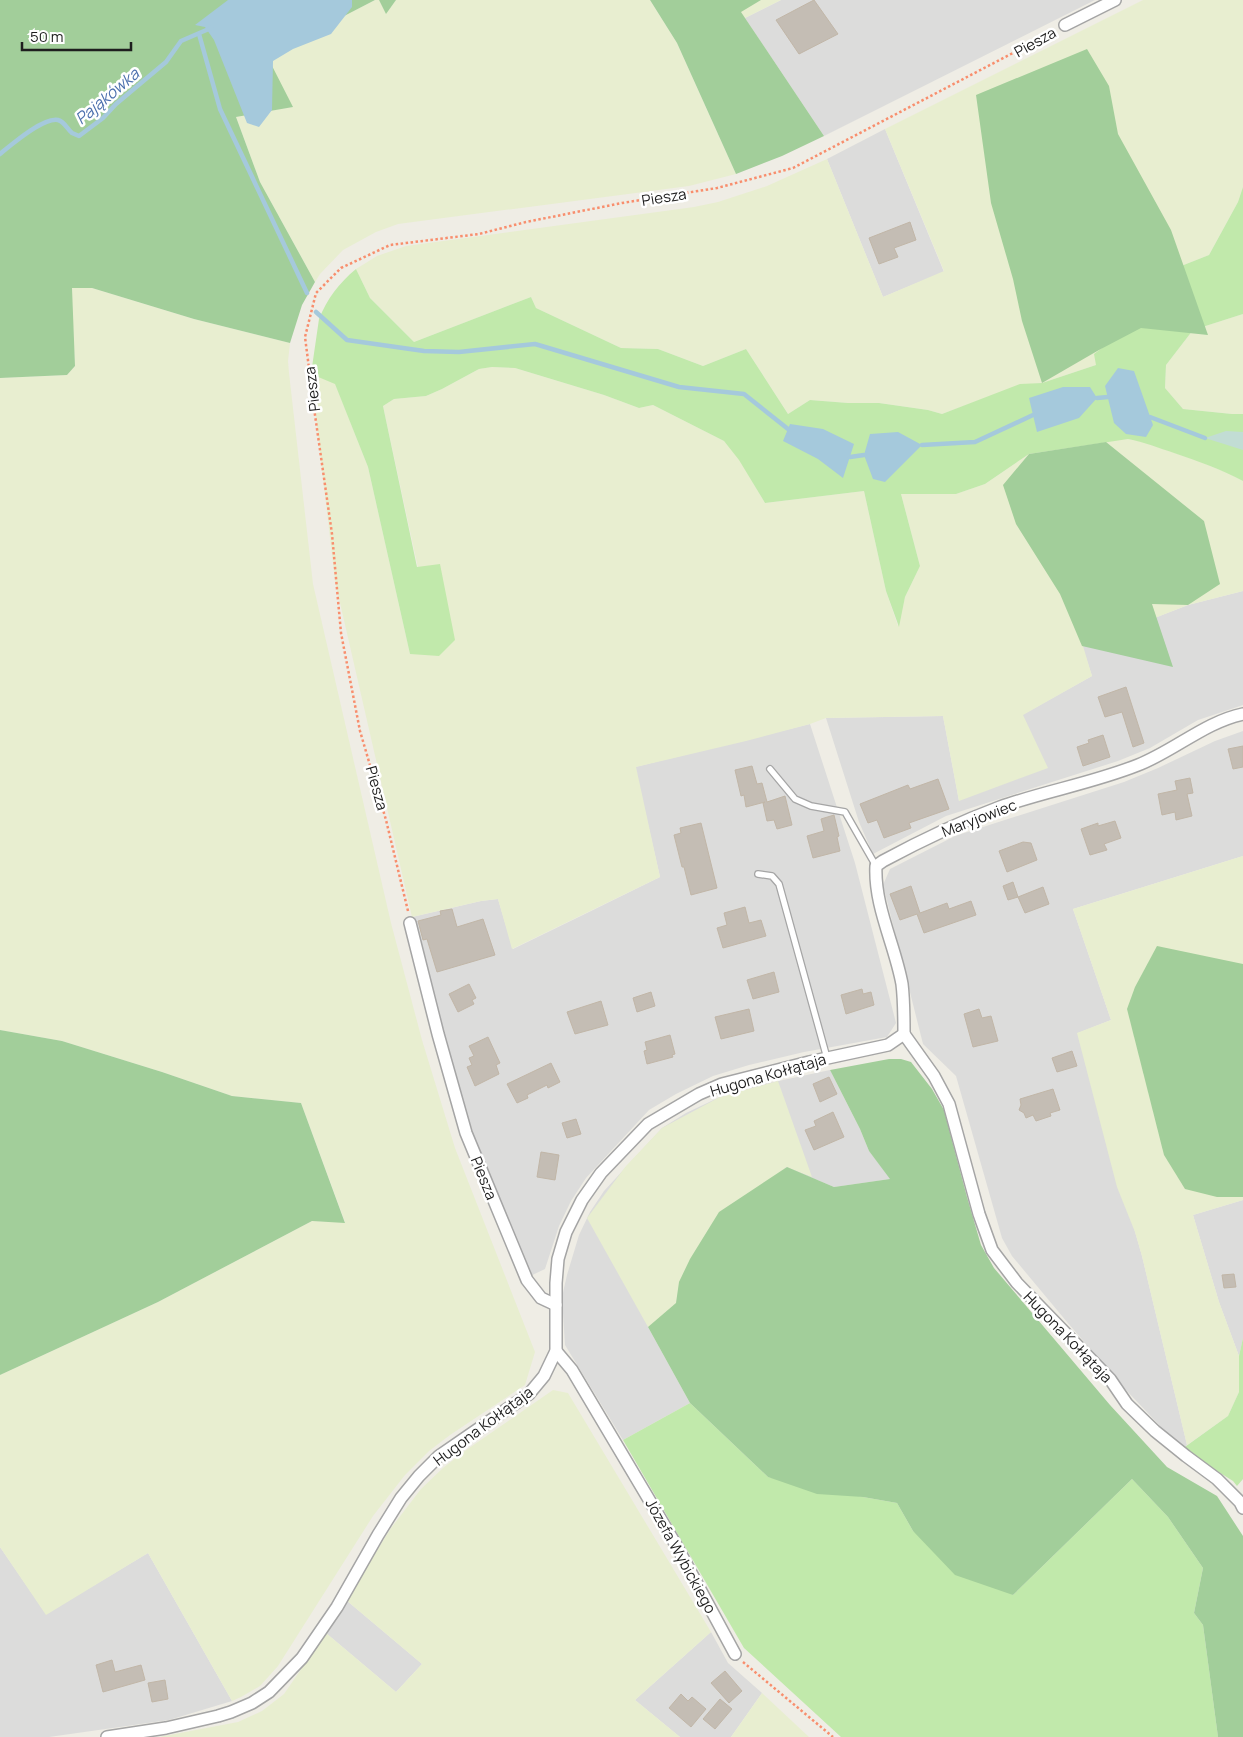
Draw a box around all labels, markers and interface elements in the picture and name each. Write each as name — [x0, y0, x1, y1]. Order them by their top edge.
scale bar — [22, 20, 131, 52]
street label: Piesza — [1010, 22, 1060, 62]
text: 50 m — [30, 26, 64, 47]
water label: Pająkówka — [70, 62, 144, 129]
street label: Piesza — [640, 183, 688, 211]
street label: Piesza — [299, 365, 325, 413]
street label: Piesza — [361, 763, 393, 813]
street label: Maryjowiec — [939, 794, 1019, 842]
street label: Hugona Kołłątaja — [708, 1048, 828, 1102]
street label: Piesza — [466, 1153, 502, 1203]
street label: Hugona Kołłątaja — [1019, 1287, 1117, 1387]
street label: Hugona Kołłątaja — [429, 1382, 537, 1470]
street label: Józefa Wybickiego — [641, 1495, 721, 1617]

